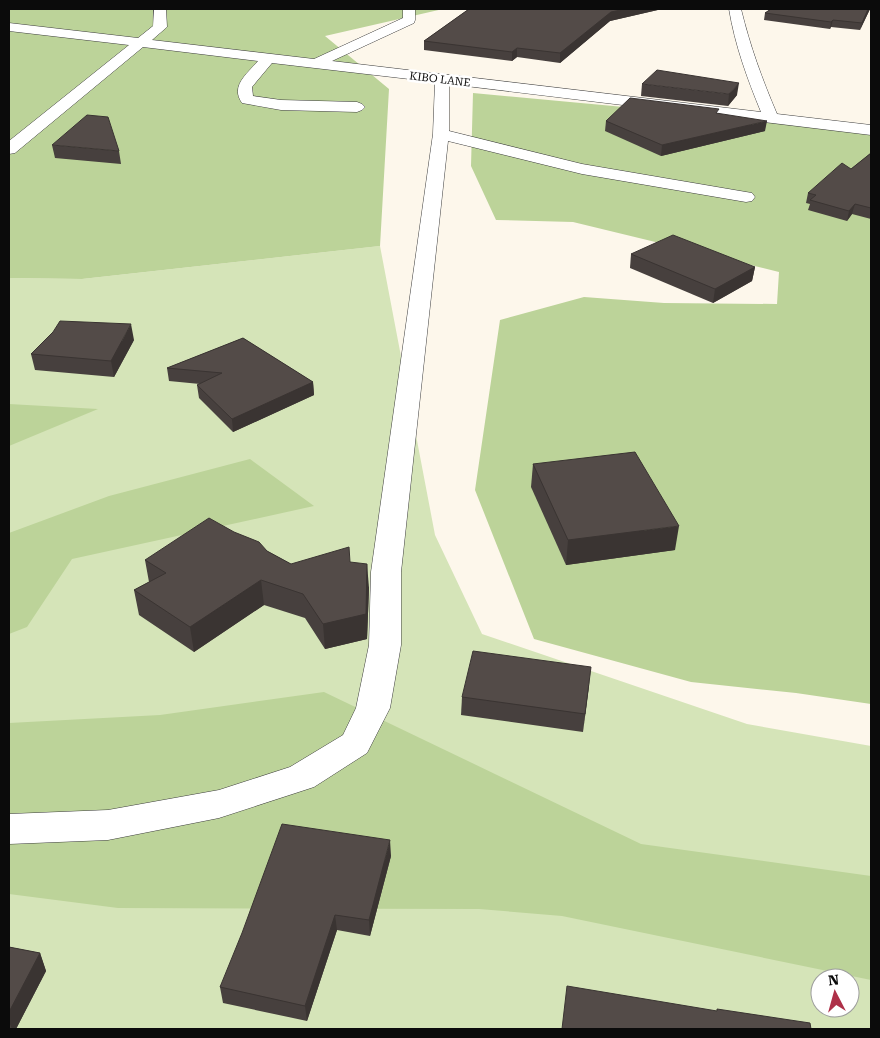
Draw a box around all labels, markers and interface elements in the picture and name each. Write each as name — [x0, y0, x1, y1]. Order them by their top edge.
street label: KIBO LANE — [409, 69, 471, 90]
north arrow — [810, 968, 860, 1018]
text: N — [827, 972, 840, 989]

